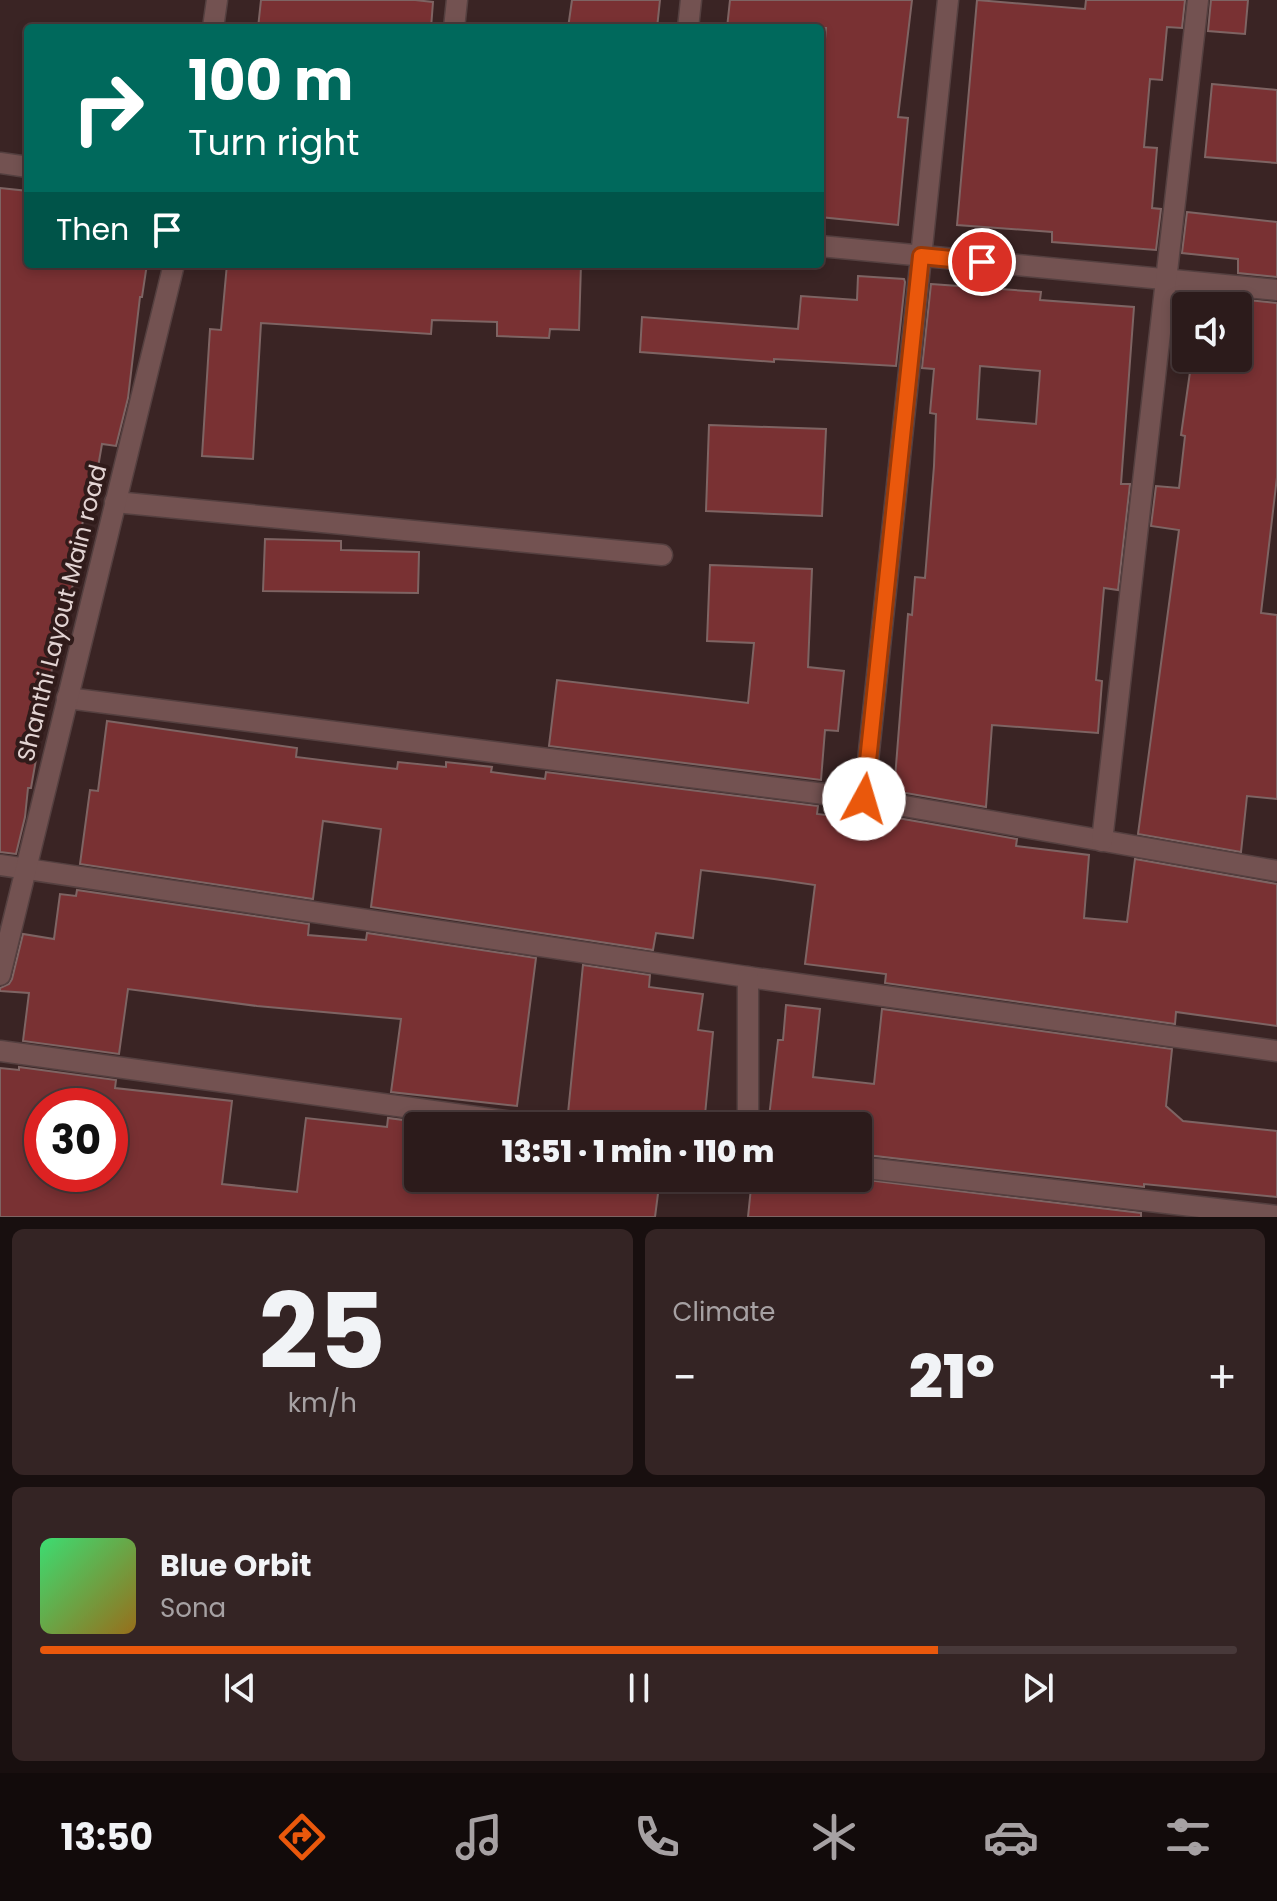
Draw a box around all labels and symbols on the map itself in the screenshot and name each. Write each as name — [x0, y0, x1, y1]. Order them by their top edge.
pin — [948, 228, 1016, 296]
street label: Shanthi Layout Main road — [9, 461, 114, 765]
position arrow — [822, 757, 906, 841]
speed limit sign: 30 — [24, 1088, 128, 1192]

